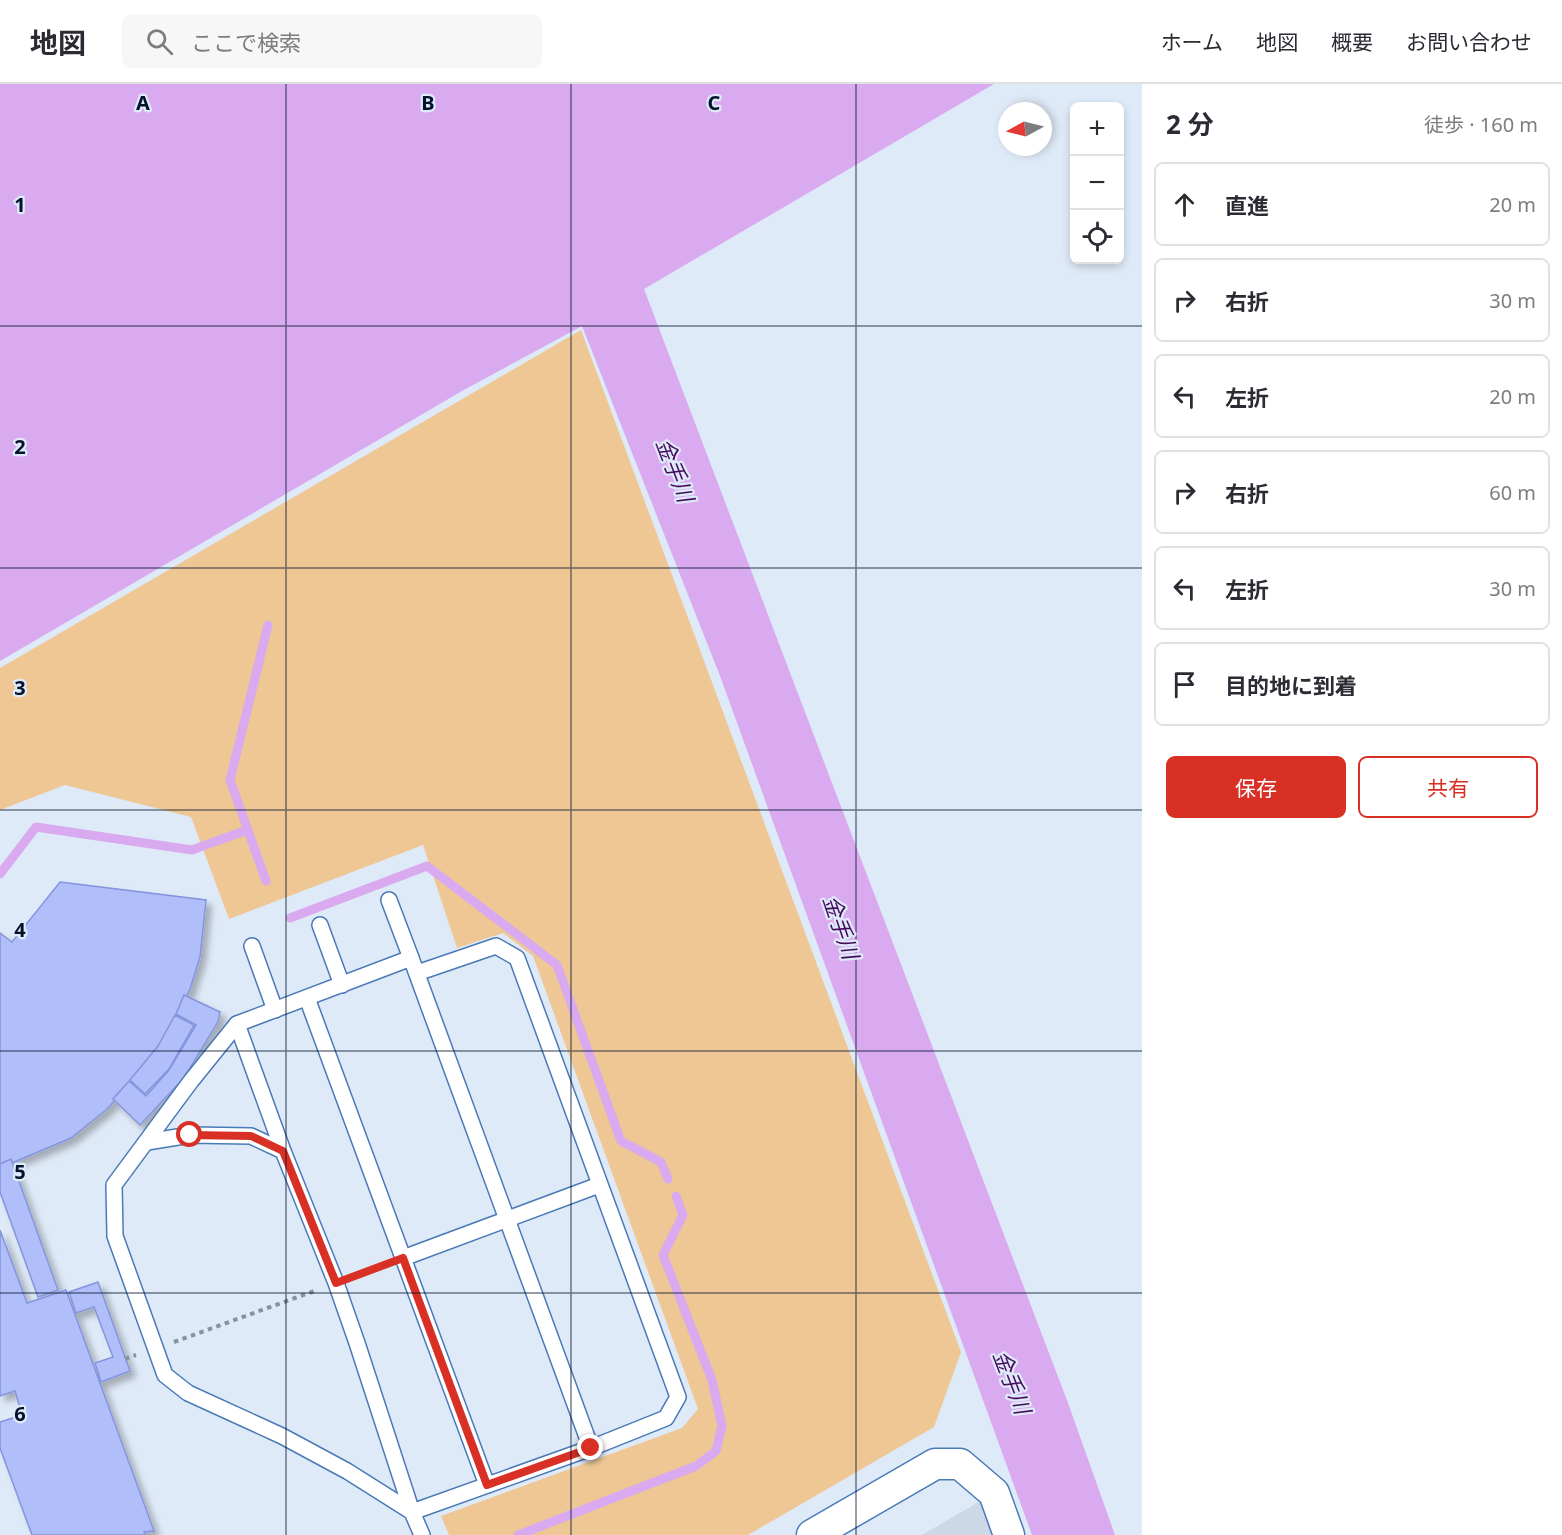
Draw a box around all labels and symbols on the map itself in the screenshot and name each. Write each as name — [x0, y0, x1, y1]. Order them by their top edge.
text: A — [136, 89, 150, 116]
text: B — [421, 89, 435, 116]
text: C — [708, 89, 721, 116]
north arrow — [998, 102, 1052, 156]
text: 1 — [14, 191, 26, 218]
text: 2 — [14, 433, 26, 460]
water label: 金手川 — [650, 433, 702, 508]
text: 3 — [14, 674, 26, 701]
water label: 金手川 — [817, 891, 868, 965]
text: 4 — [14, 916, 26, 943]
route start — [176, 1121, 202, 1147]
text: 5 — [14, 1158, 26, 1185]
water label: 金手川 — [987, 1345, 1039, 1420]
text: 6 — [14, 1400, 26, 1427]
route end — [577, 1434, 603, 1460]

